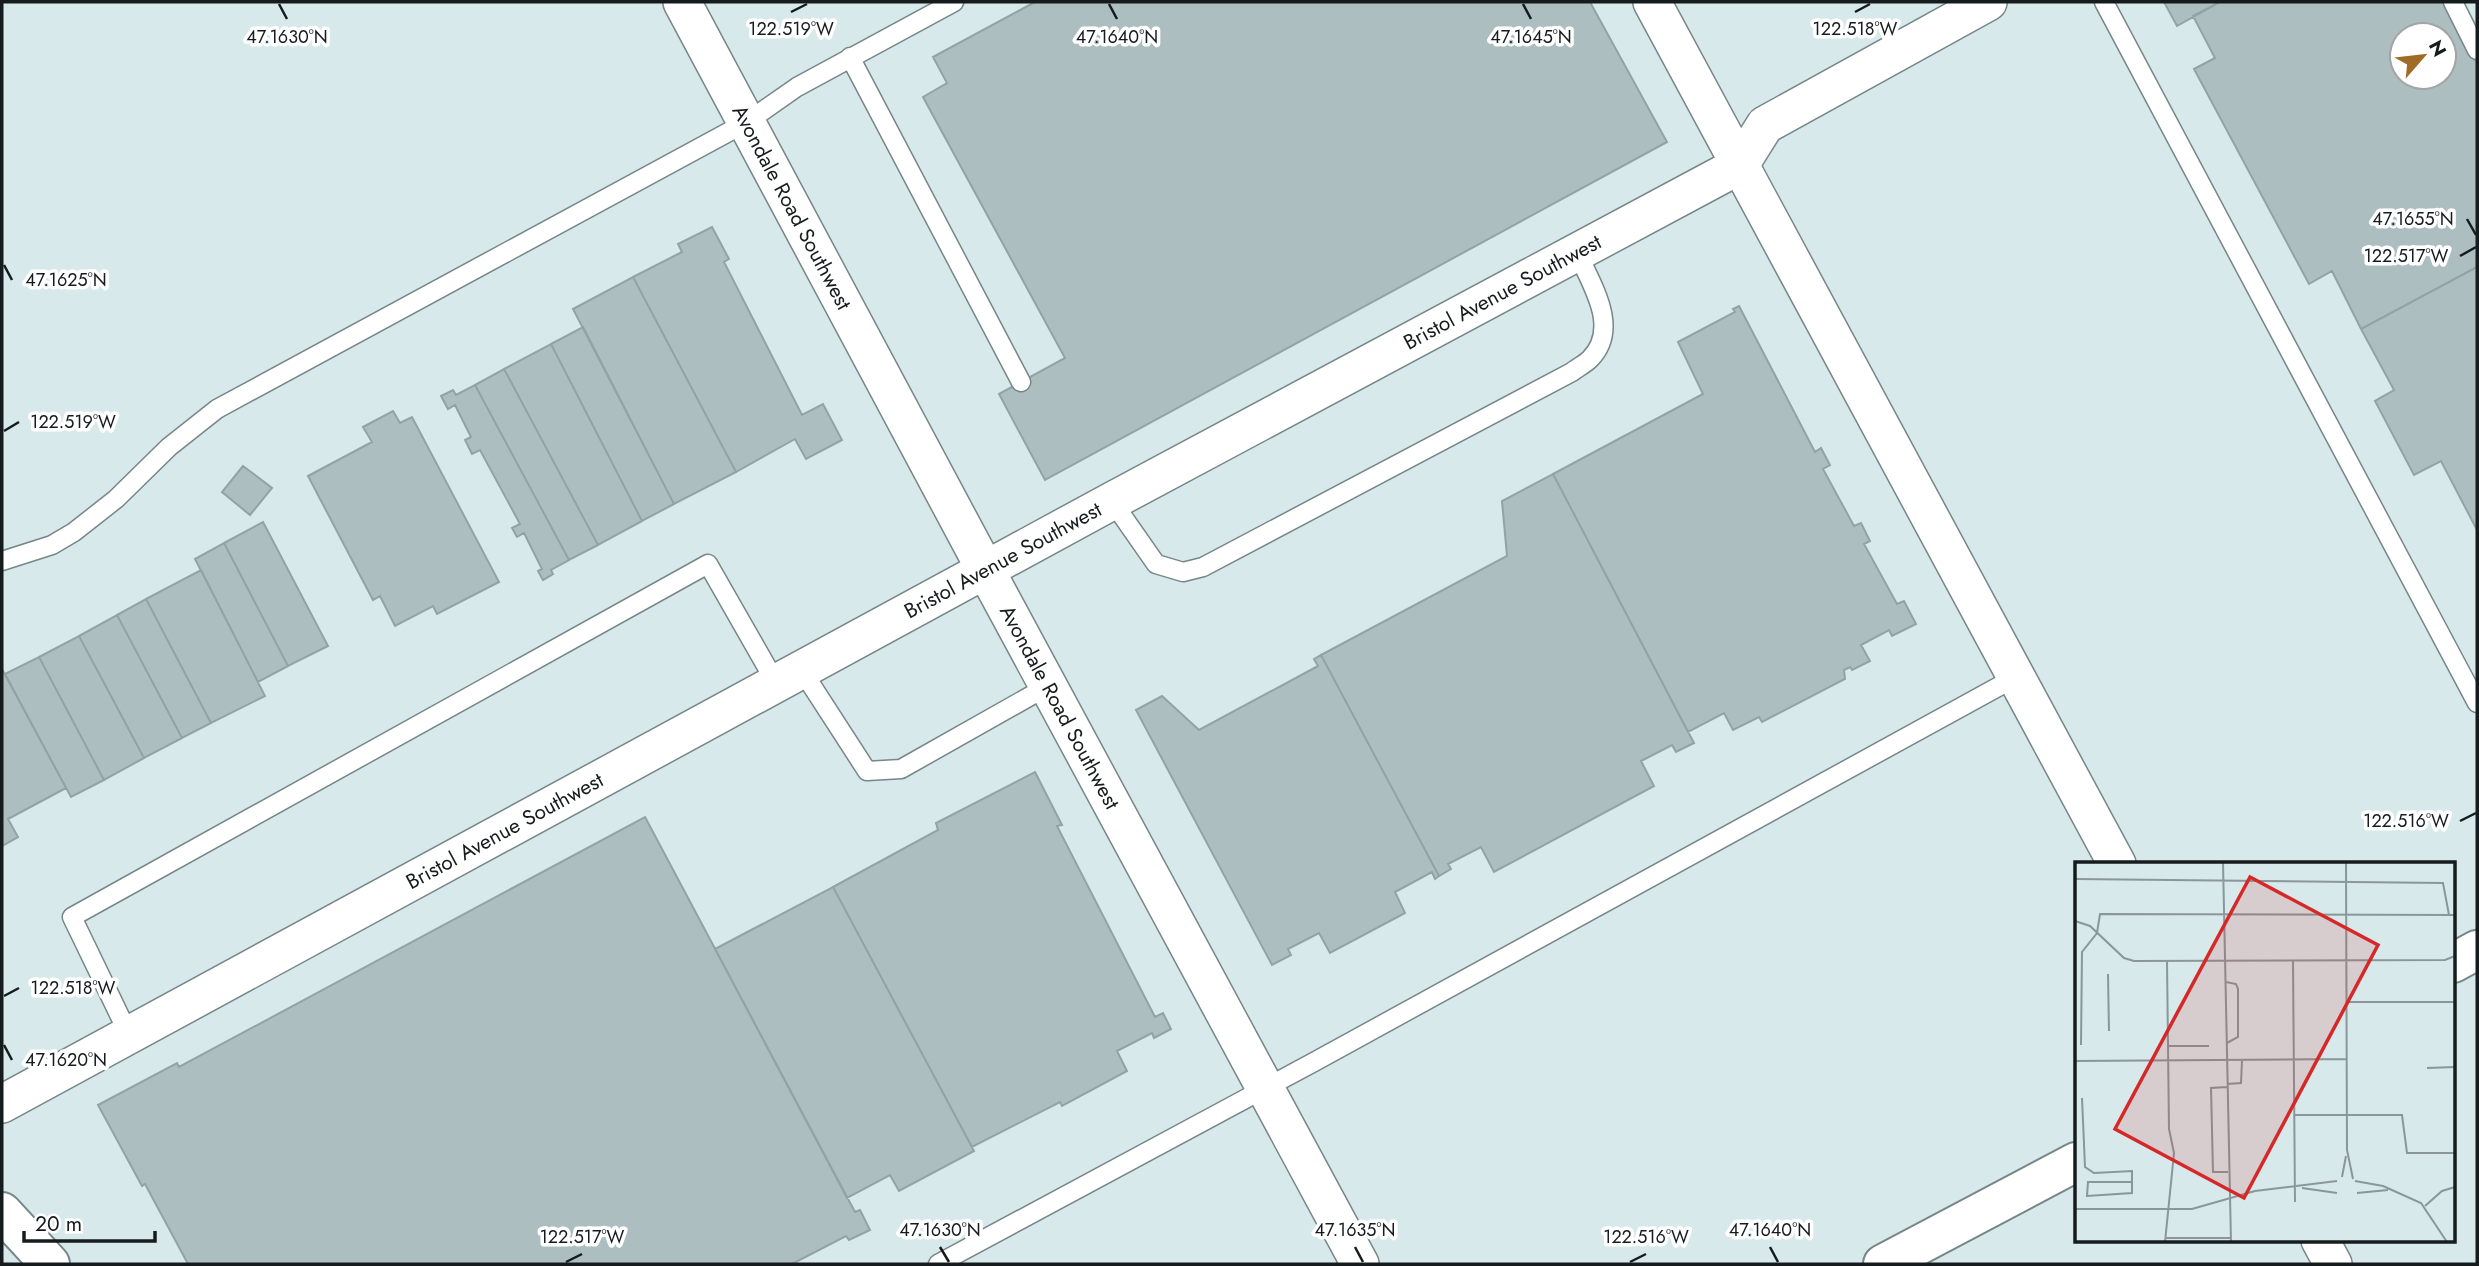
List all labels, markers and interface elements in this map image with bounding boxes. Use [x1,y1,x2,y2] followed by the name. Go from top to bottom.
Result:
[748,16,834,42] text: 122.519°W
[1813,16,1898,42] text: 122.518°W
[2388,21,2458,91] north arrow
[246,24,328,50] text: 47.1630°N
[1076,24,1158,50] text: 47.1640°N
[1490,24,1572,50] text: 47.1645°N
[2422,35,2453,61] text: N
[725,100,859,315] street label: Avondale Road Southwest
[2372,206,2454,232] text: 47.1655°N
[1398,227,1607,357] street label: Bristol Avenue Southwest
[2364,243,2448,269] text: 122.517°W
[25,267,107,293] text: 47.1625°N
[30,409,116,435] text: 122.519°W
[899,494,1107,626] street label: Bristol Avenue Southwest
[992,600,1127,815] street label: Avondale Road Southwest
[401,765,609,897] street label: Bristol Avenue Southwest
[2363,808,2449,834] text: 122.516°W
[2075,862,2454,1242] inset map
[31,975,116,1001] text: 122.518°W
[25,1047,107,1073] text: 47.1620°N
[24,1200,156,1244] scale bar
[35,1209,82,1239] text: 20 m
[899,1217,981,1243] text: 47.1630°N
[1315,1217,1395,1243] text: 47.1635°N
[1729,1217,1811,1243] text: 47.1640°N
[540,1224,624,1250] text: 122.517°W
[1603,1224,1689,1250] text: 122.516°W

